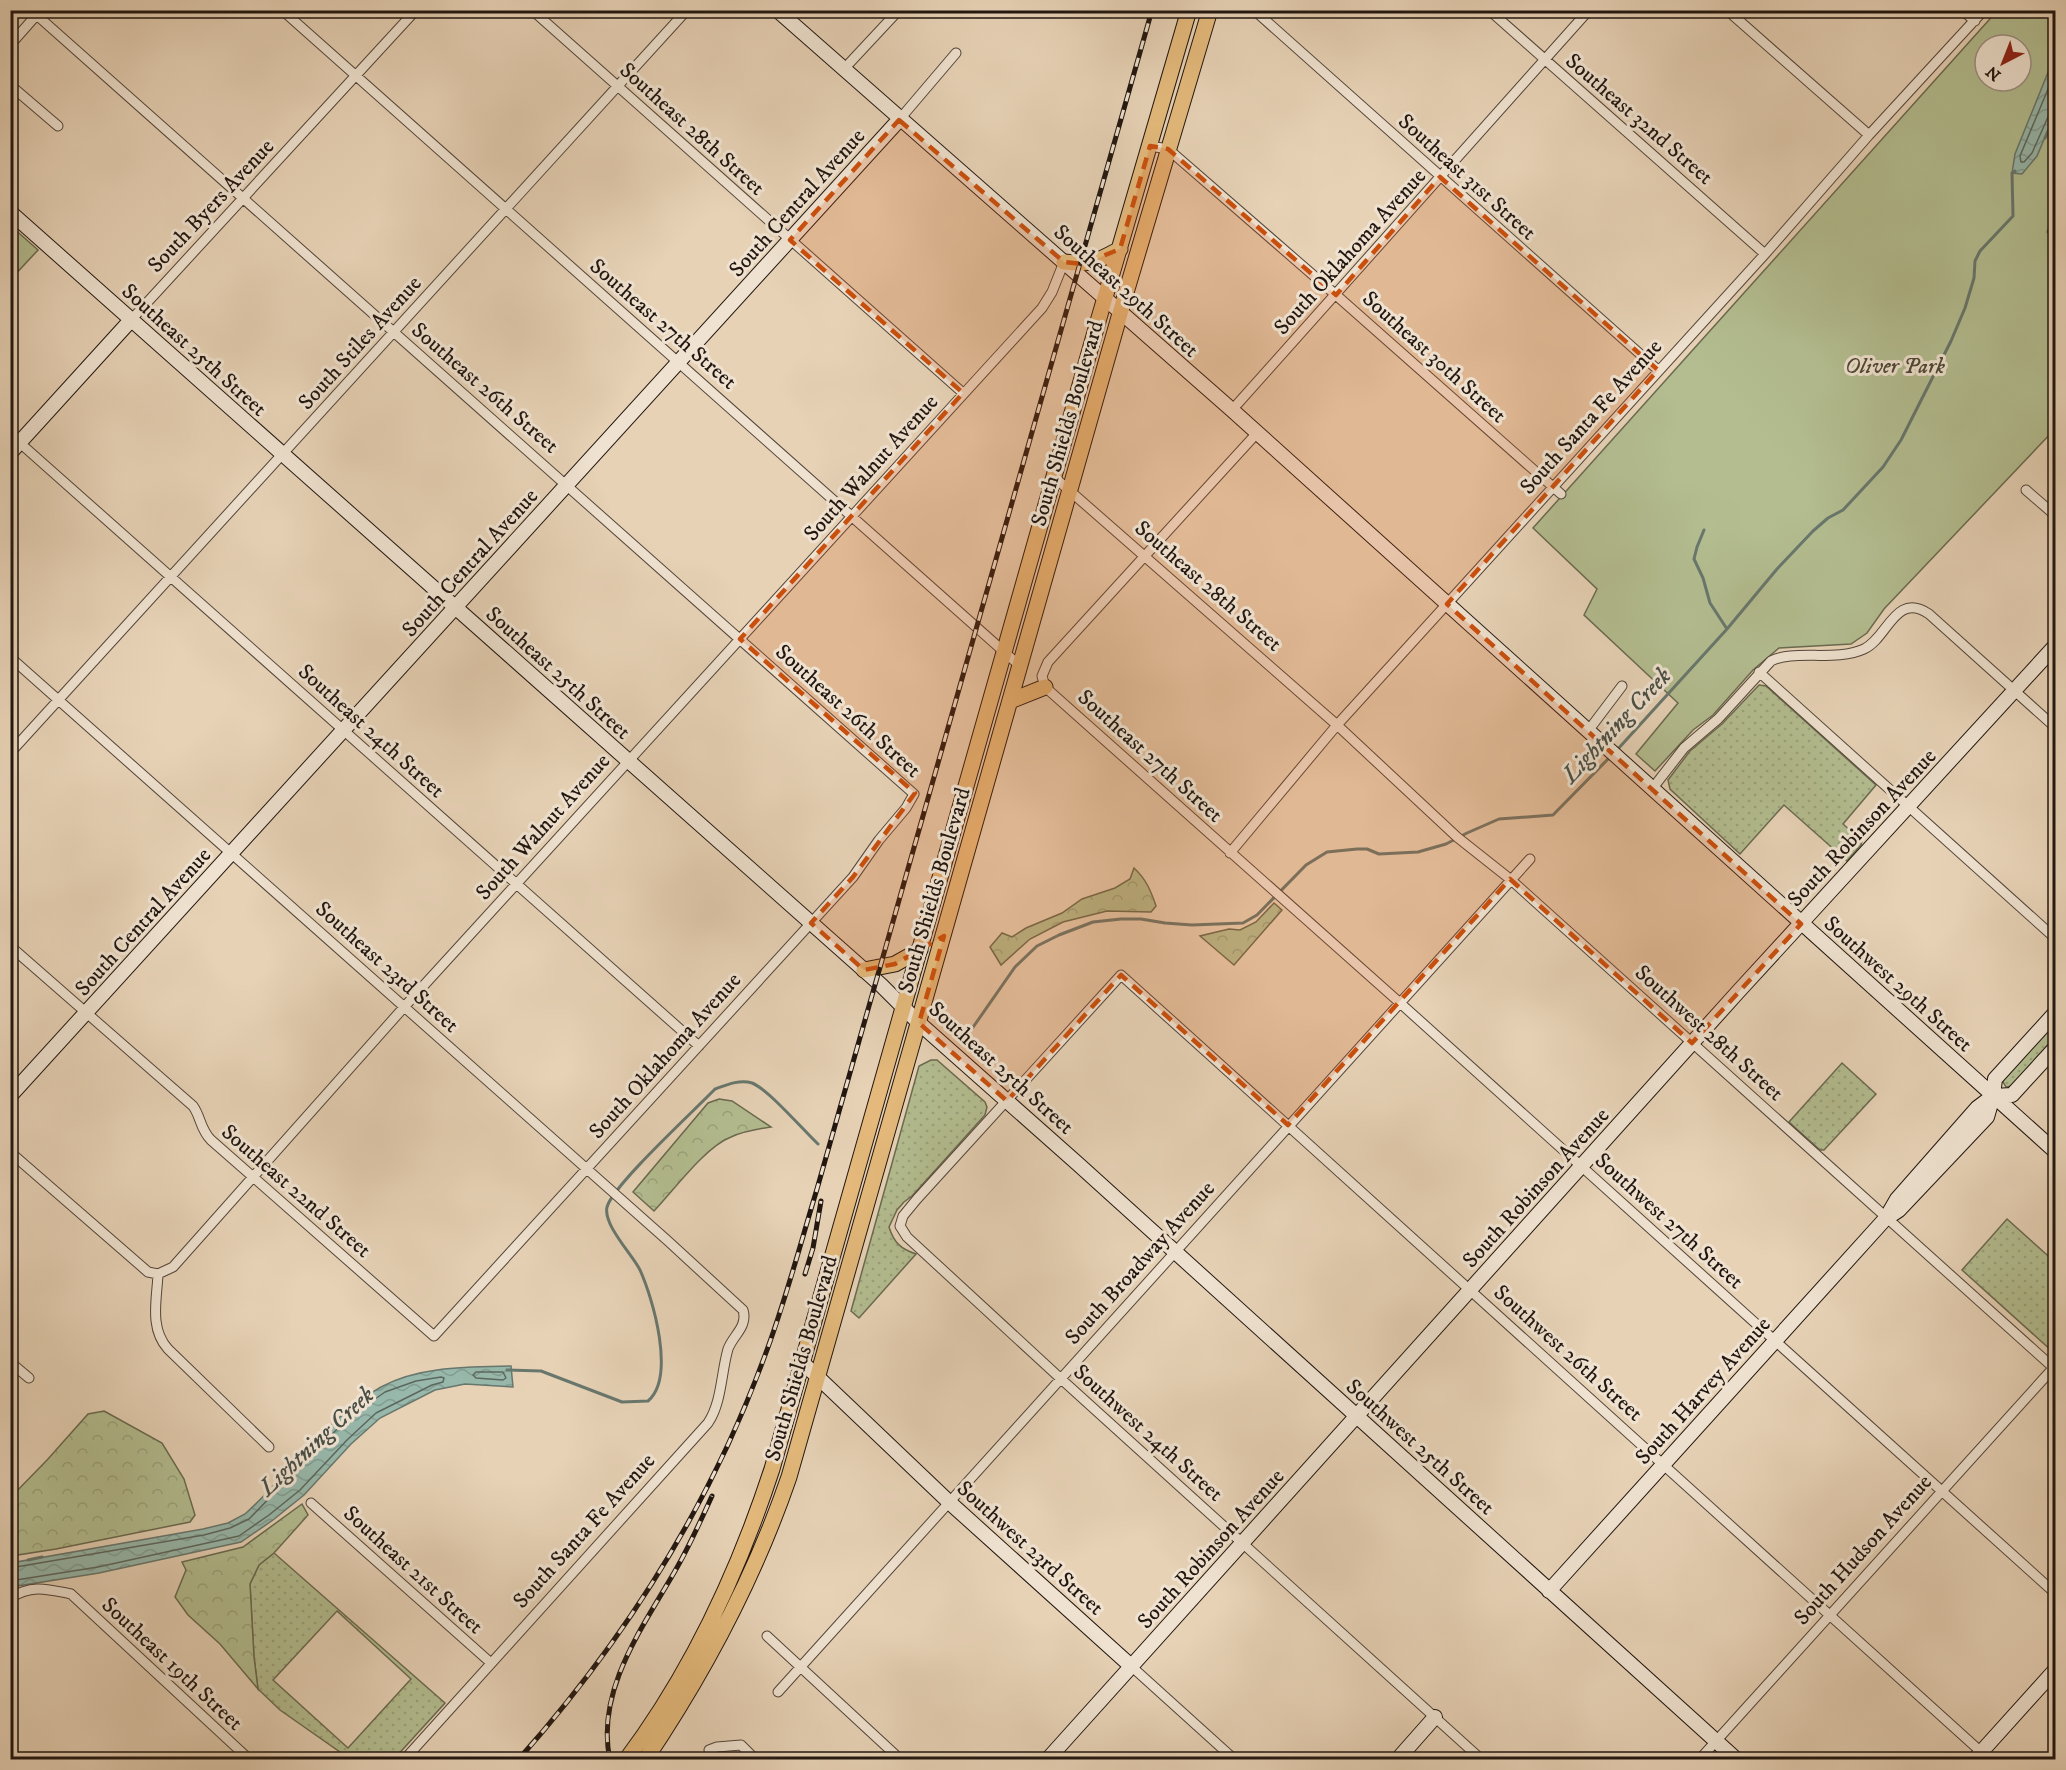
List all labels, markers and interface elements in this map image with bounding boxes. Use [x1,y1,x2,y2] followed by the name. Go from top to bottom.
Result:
[1973,33,2033,93] north arrow
[1560,48,1718,191] street label: Southeast 32nd Street
[614,57,770,201] street label: Southeast 28th Street
[1982,62,2005,85] text: N
[1392,108,1542,246] street label: Southeast 31st Street
[723,123,871,283] street label: South Central Avenue
[142,133,280,279] street label: South Byers Avenue
[1268,163,1432,341] street label: South Oklahoma Avenue
[1048,219,1204,363] street label: Southeast 29th Street
[584,253,742,395] street label: Southeast 27th Street
[293,270,428,416] street label: South Stiles Avenue
[116,278,272,422] street label: Southeast 25th Street
[1356,285,1512,429] street label: Southeast 30th Street
[406,317,564,460] street label: Southeast 26th Street
[1025,317,1110,529] street label: South Shields Boulevard
[1514,334,1668,500] street label: South Santa Fe Avenue
[1845,353,1946,380] park label: Oliver Park
[798,389,944,547] street label: South Walnut Avenue
[396,483,544,643] street label: South Central Avenue
[1129,515,1287,657] street label: Southeast 28th Street
[480,601,636,745] street label: Southeast 25th Street
[770,639,926,784] street label: Southeast 26th Street
[292,658,450,804] street label: Southeast 24th Street
[1554,662,1678,791] water label: Lightning Creek
[1072,684,1228,828] street label: Southeast 27th Street
[1782,743,1942,913] street label: South Robinson Avenue
[470,748,616,906] street label: South Walnut Avenue
[892,784,977,996] street label: South Shields Boulevard
[69,842,217,1002] street label: South Central Avenue
[310,896,464,1039] street label: Southeast 23rd Street
[1818,910,1978,1058] street label: Southwest 29th Street
[1629,959,1789,1107] street label: Southwest 28th Street
[583,967,747,1145] street label: South Oklahoma Avenue
[923,996,1079,1140] street label: Southeast 25th Street
[1457,1102,1615,1274] street label: South Robinson Avenue
[216,1119,376,1264] street label: Southeast 22nd Street
[1589,1147,1749,1295] street label: Southwest 27th Street
[1060,1176,1221,1350] street label: South Broadway Avenue
[759,1252,844,1464] street label: South Shields Boulevard
[1488,1279,1648,1427] street label: Southwest 26th Street
[1630,1311,1777,1471] street label: South Harvey Avenue
[1067,1359,1229,1508] street label: Southwest 24th Street
[1340,1373,1500,1521] street label: Southwest 25th Street
[251,1381,381,1504] water label: Lightning Creek
[507,1448,661,1614] street label: South Santa Fe Avenue
[1132,1463,1290,1635] street label: South Robinson Avenue
[1788,1469,1938,1631] street label: South Hudson Avenue
[951,1475,1109,1621] street label: Southwest 23rd Street
[337,1500,489,1640] street label: Southeast 21st Street
[96,1592,248,1736] street label: Southeast 19th Street

